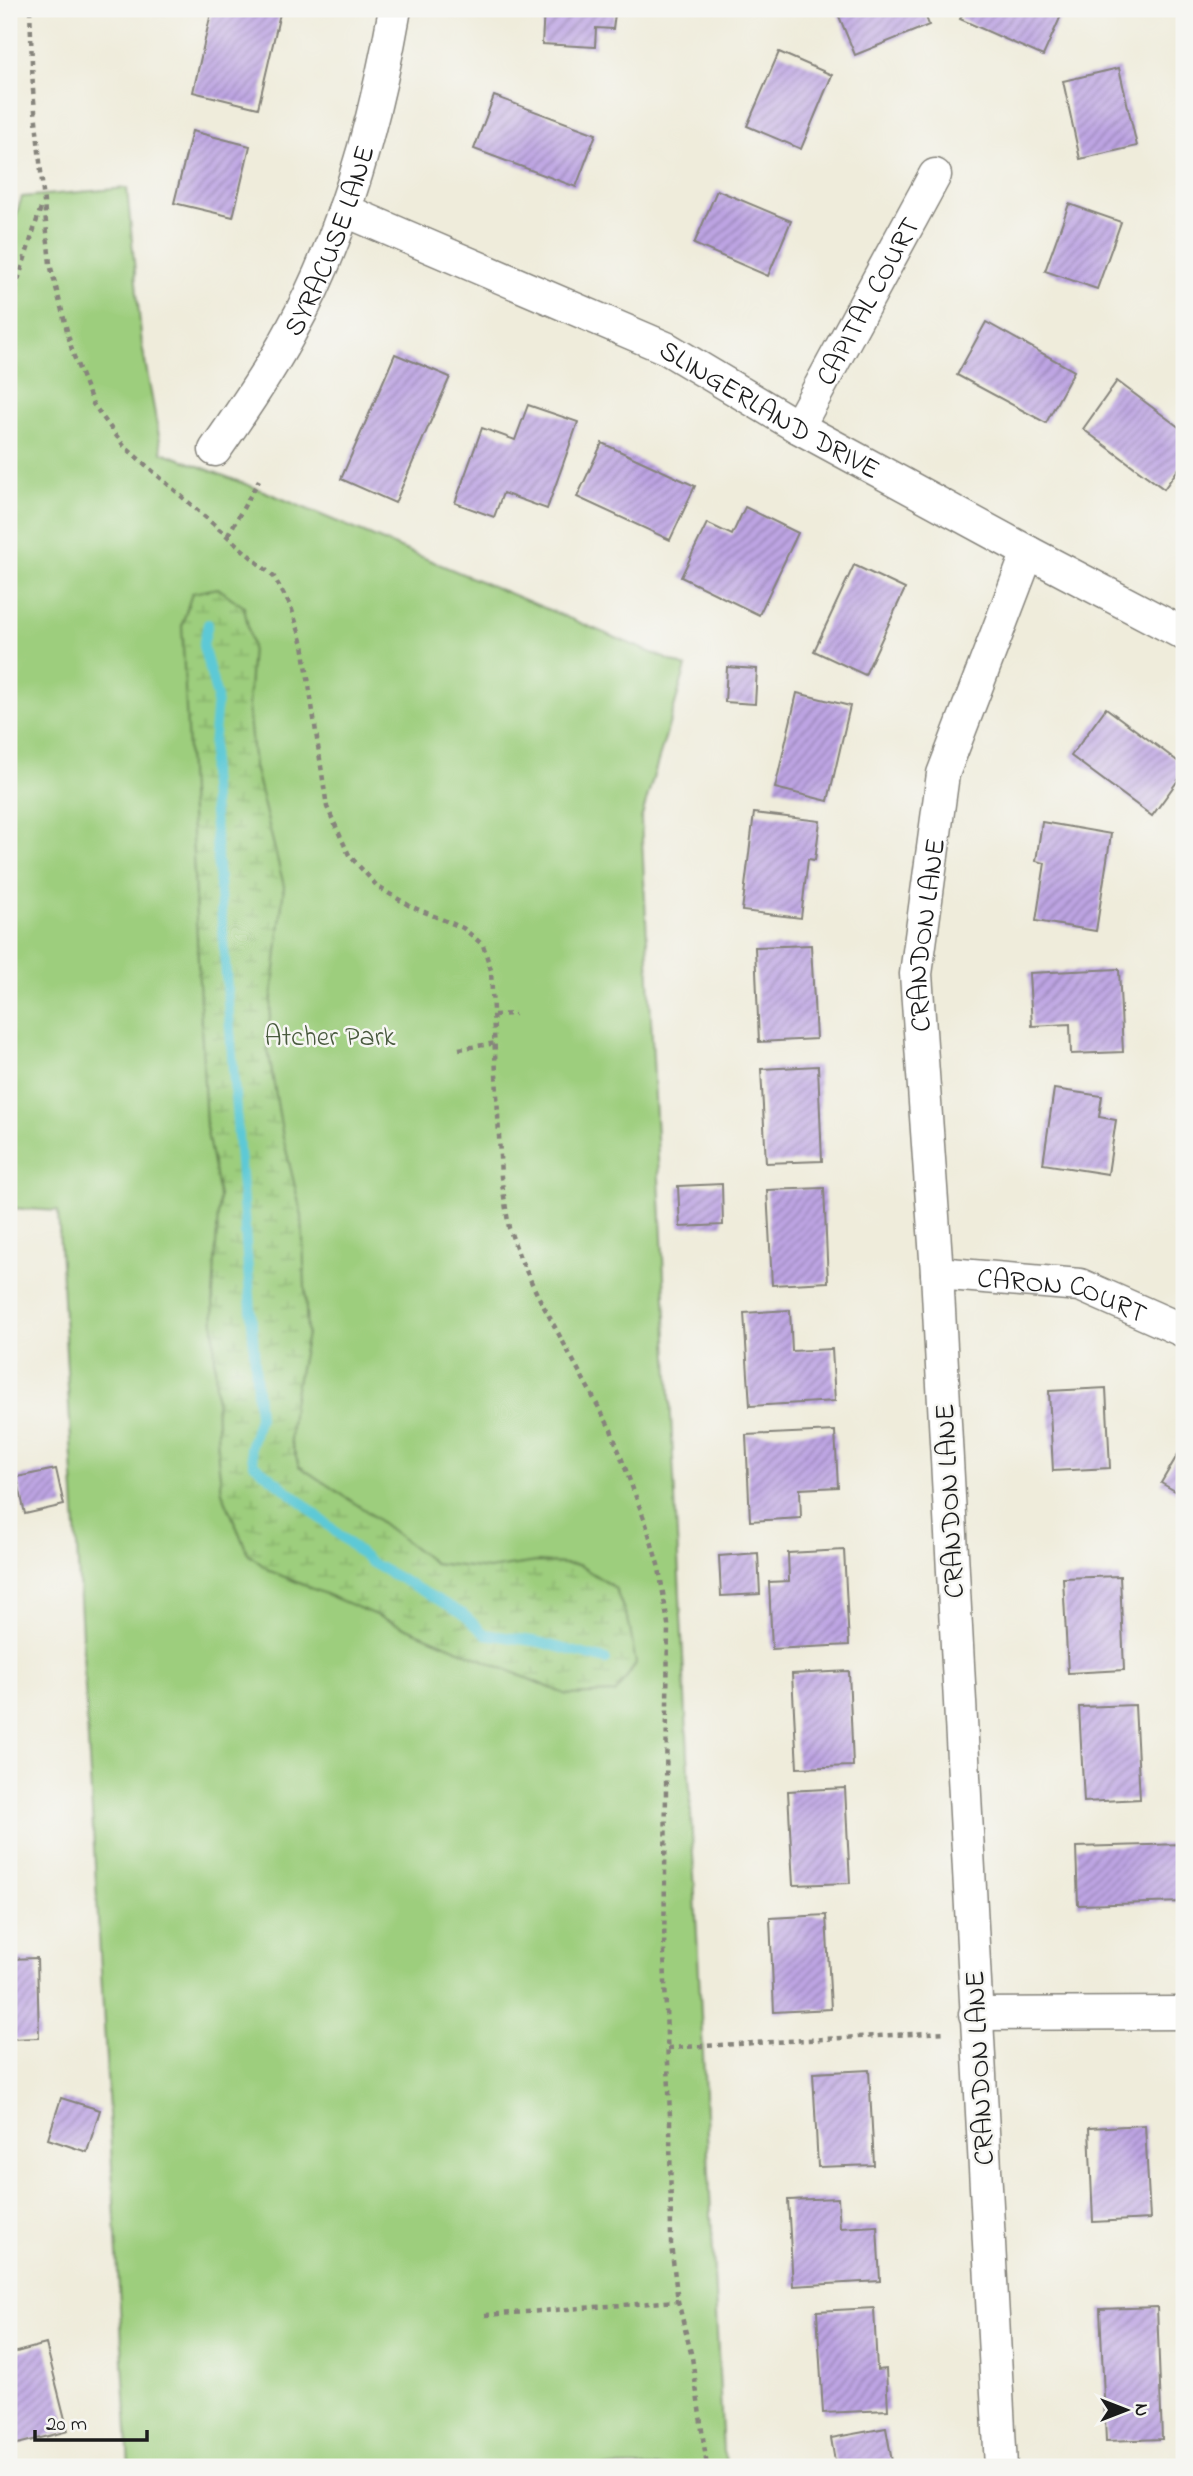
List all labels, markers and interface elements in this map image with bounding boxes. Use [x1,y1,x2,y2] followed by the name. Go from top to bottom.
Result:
[275,141,388,345] street label: SYRACUSE LANE
[807,210,932,394] street label: CAPITAL COURT
[650,331,886,492] street label: SLINGERLAND DRIVE
[898,836,958,1033] street label: CRANDON LANE
[264,1018,396,1059] park label: Atcher Park
[975,1259,1153,1336] street label: CARON COURT
[926,1402,977,1599] street label: CRANDON LANE
[956,1969,1007,2166] street label: CRANDON LANE
[1092,2374,1162,2444] north arrow
[35,2399,147,2443] scale bar
[1127,2404,1154,2417] text: N
[46,2410,87,2440] text: 20 m

